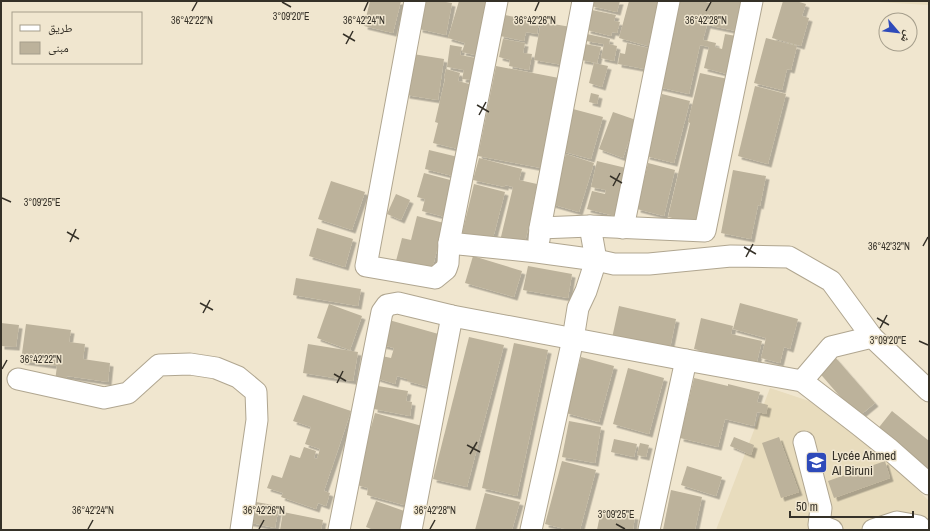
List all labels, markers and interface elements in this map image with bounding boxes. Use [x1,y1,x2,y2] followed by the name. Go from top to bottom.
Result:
[273,10,309,23] text: 3°09'20"E
[12,12,142,64] legend
[878,12,918,52] north arrow
[171,14,213,27] text: 36°42'22"N
[343,14,385,27] text: 36°42'24"N
[514,14,556,27] text: 36°42'26"N
[685,14,727,27] text: 36°42'28"N
[48,20,73,36] text: طريق
[897,28,916,45] text: ش
[48,40,69,56] text: مبنى
[24,196,60,209] text: 3°09'25"E
[868,240,910,253] text: 36°42'32"N
[870,334,906,347] text: 3°09'20"E
[20,353,62,366] text: 36°42'22"N
[831,447,896,479] place label: Lycée Ahmed Al Biruni
[803,449,829,475] school or university icon: Lycée Ahmed Al Biruni
[790,493,913,519] scale bar
[796,499,818,515] text: 50 m
[72,504,114,517] text: 36°42'24"N
[243,504,285,517] text: 36°42'26"N
[414,504,456,517] text: 36°42'28"N
[598,508,634,521] text: 3°09'25"E

